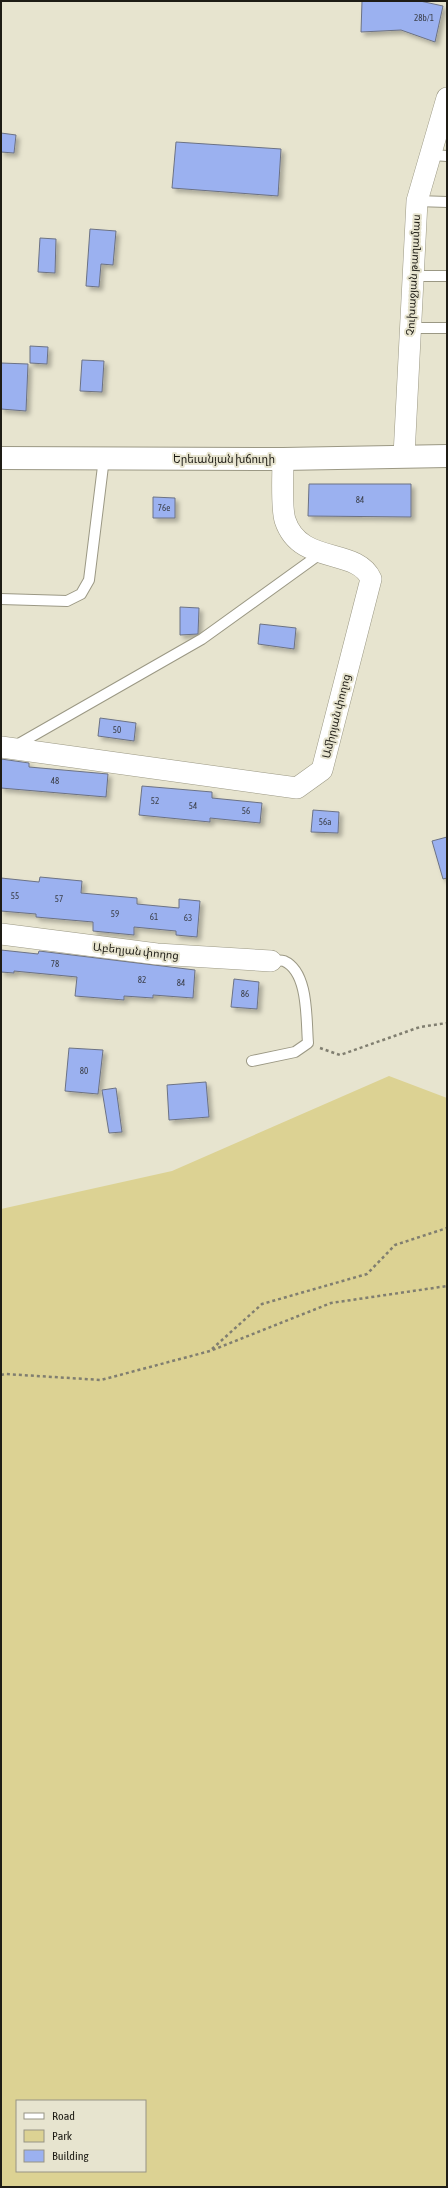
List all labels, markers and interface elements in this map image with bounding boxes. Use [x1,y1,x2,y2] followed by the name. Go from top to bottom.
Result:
[414,13,434,23] house number: 28b/1
[404,214,423,336] street label: Չուխաջյան թաղամաս
[173,453,275,466] street label: Երեւանյան խճուղի
[356,495,364,505] house number: 84
[158,503,170,513] house number: 76e
[320,673,353,760] street label: Ամիրյան փողոց
[113,725,121,735] house number: 50
[51,776,59,786] house number: 48
[151,796,159,806] house number: 52
[189,801,197,811] house number: 54
[242,806,250,816] house number: 56
[319,817,331,827] house number: 56a
[11,891,19,901] house number: 55
[55,894,63,904] house number: 57
[111,909,119,919] house number: 59
[150,912,158,922] house number: 61
[184,913,192,923] house number: 63
[92,941,180,962] street label: Աբեղյան փողոց
[51,959,59,969] house number: 78
[138,975,146,985] house number: 82
[177,978,185,988] house number: 84
[241,989,249,999] house number: 86
[80,1066,88,1076] house number: 80
[16,2100,146,2172] legend
[52,2109,75,2123] text: Road
[52,2129,73,2143] text: Park
[52,2149,90,2163] text: Building

